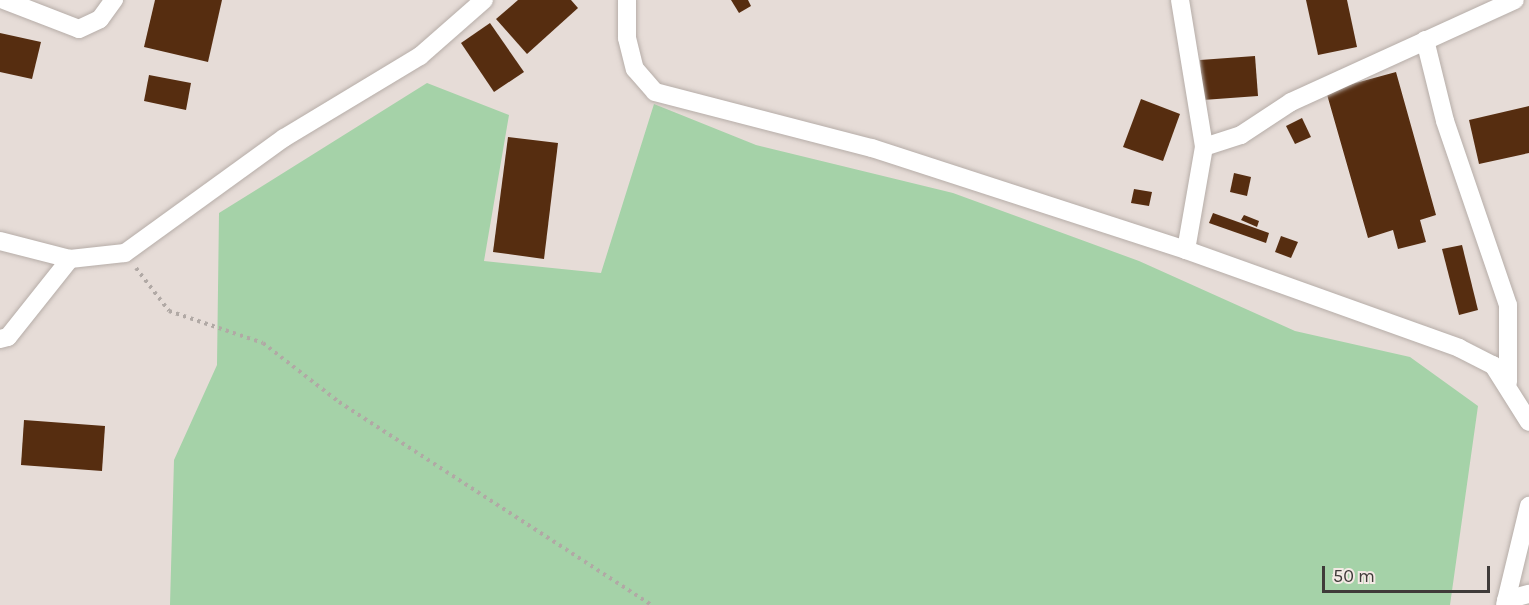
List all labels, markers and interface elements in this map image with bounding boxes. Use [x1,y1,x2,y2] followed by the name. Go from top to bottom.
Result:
[1325,554,1493,592] scale bar
[1333,565,1375,587] text: 50 m

